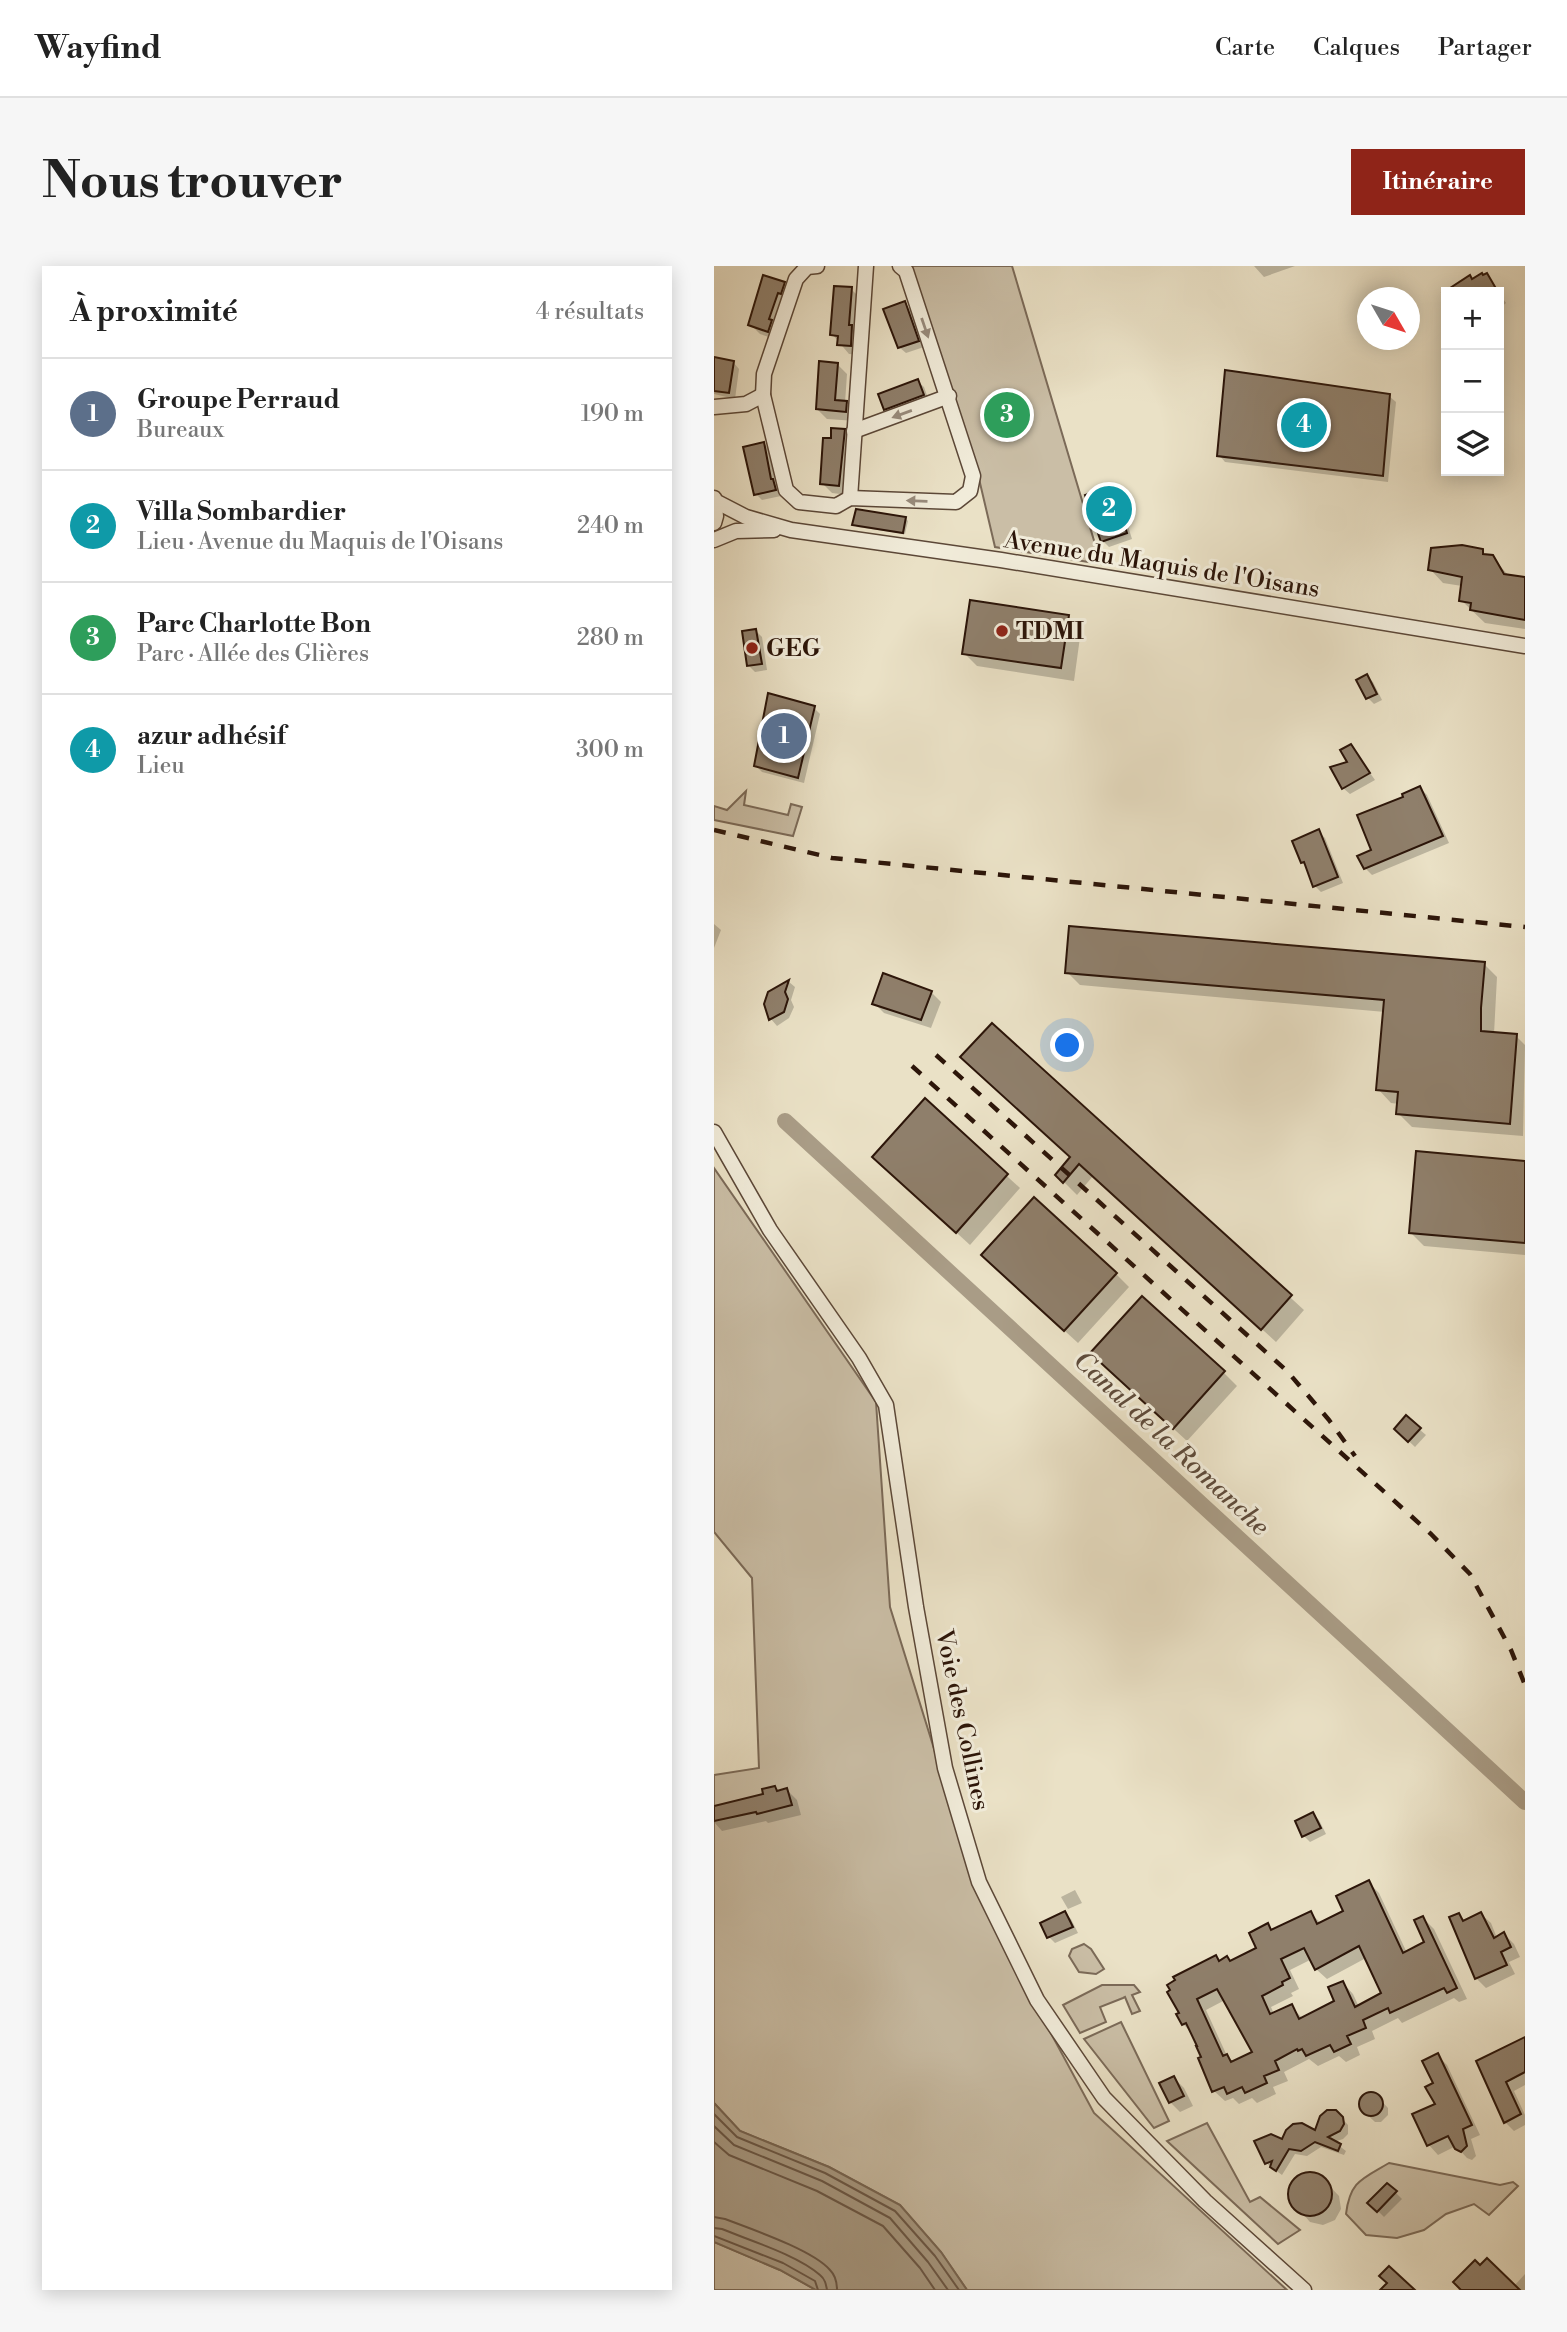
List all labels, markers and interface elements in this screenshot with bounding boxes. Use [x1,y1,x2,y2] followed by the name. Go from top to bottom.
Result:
[35,28,162,69] text: Wayfind
[1215,33,1275,63] text: Carte
[1313,33,1400,63] text: Calques
[1438,33,1532,63] text: Partager
[1351,149,1525,215] button: Itinéraire
[42,152,343,213] text: Nous trouver
[1357,287,1420,350] north arrow
[1441,287,1504,476] map controls
[1441,287,1504,350] button: +
[70,293,238,331] text: À proximité
[536,298,644,326] text: 4 résultats
[920,318,931,339] one-way arrow
[1441,350,1504,413] button: −
[137,384,340,416] text: Groupe Perraud
[984,389,1030,441] pin: 3
[1281,399,1327,451] pin: 4
[87,400,99,428] text: 1
[581,400,644,428] text: 190 m
[891,409,912,420] one-way arrow
[1441,413,1504,476] button: layers
[137,416,224,444] text: Bureaux
[1086,483,1132,535] pin: 2
[906,495,928,506] one-way arrow
[137,496,346,528] text: Villa Sombardier
[86,512,100,540] text: 2
[577,512,644,540] text: 240 m
[1001,525,1322,605] street label: Avenue du Maquis de l'Oisans
[137,528,503,556] text: Lieu · Avenue du Maquis de l'Oisans
[137,608,371,640] text: Parc Charlotte Bon
[1016,617,1084,647] place label: TDMI
[994,623,1010,639] marker: TDMI
[86,624,100,652] text: 3
[577,624,644,652] text: 280 m
[766,634,821,664] place label: GEG
[137,640,369,668] text: Parc · Allée des Glières
[744,640,760,656] marker: GEG
[761,710,807,762] pin: 1
[137,720,286,752] text: azur adhésif
[85,736,101,764] text: 4
[576,736,644,764] text: 300 m
[137,752,185,780] text: Lieu
[1050,1028,1084,1062] your location
[1067,1345,1276,1543] water label: Canal de la Romanche
[928,1626,996,1813] street label: Voie des Collines

